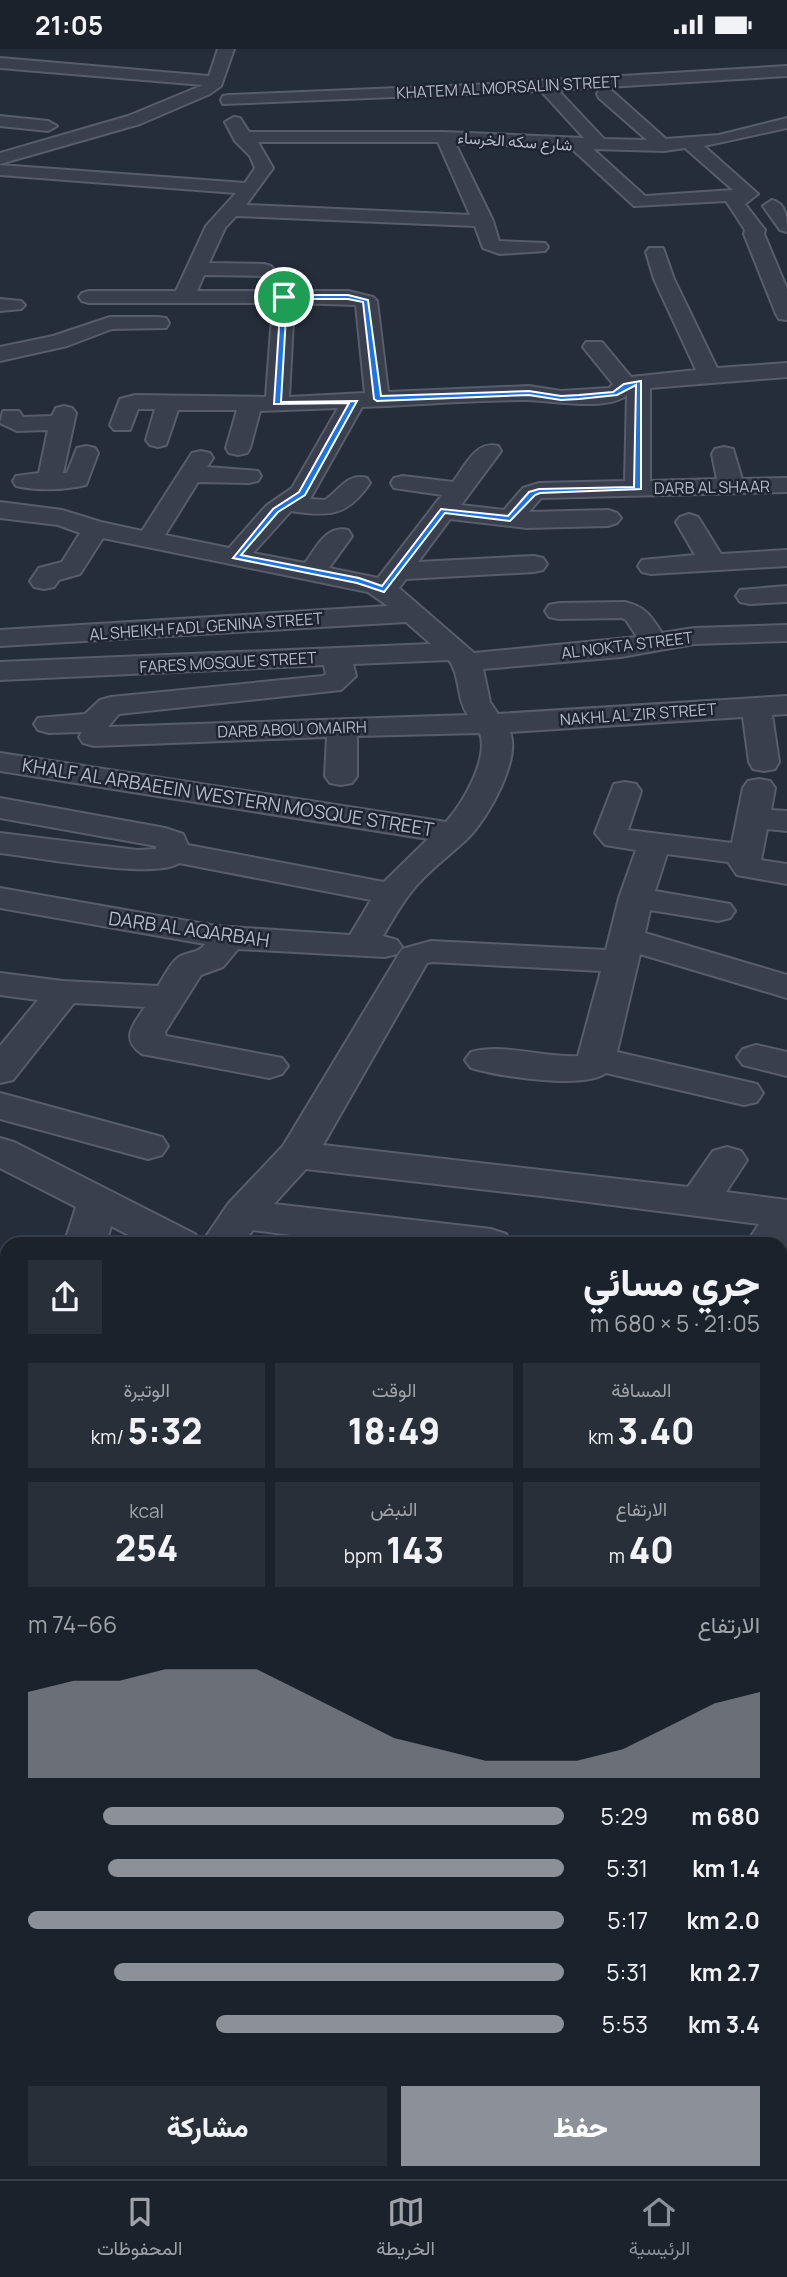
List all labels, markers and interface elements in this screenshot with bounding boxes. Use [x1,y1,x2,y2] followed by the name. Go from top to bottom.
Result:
[35,7,103,43] text: 21:05
[396,70,621,104] street label: KHATEM AL MORSALIN STREET
[457,126,573,157] street label: شارع سكه الخرساء
[254,267,314,327] pin
[265,278,303,316] icon: arrive
[654,475,770,499] street label: DARB AL SHAAR
[89,607,324,645] street label: AL SHEIKH FADL GENINA STREET
[560,626,695,664] street label: AL NOKTA STREET
[139,646,317,678] street label: FARES MOSQUE STREET
[559,698,717,730] street label: NAKHL AL ZIR STREET
[217,715,367,743] street label: DARB ABOU OMAIRH
[20,752,436,843] street label: KHALF AL ARBAEEIN WESTERN MOSQUE STREET
[107,905,271,953] street label: DARB AL AQARBAH
[583,1255,760,1307] text: جري مسائي
[28,1260,102,1334] button: share
[590,1307,760,1339] text: 21:05 · 5 × 680 m
[123,1377,170,1403] text: الوتيرة
[372,1377,416,1403] text: الوقت
[611,1377,672,1403] text: المسافة
[128,1407,203,1455] text: 5:32
[348,1407,440,1455] text: 18:49
[618,1407,695,1455] text: 3.40
[91,1424,128,1450] text: /km
[588,1424,618,1450] text: km
[371,1496,418,1522] text: النبض
[616,1496,667,1522] text: الارتفاع
[129,1498,164,1524] text: kcal
[115,1524,178,1572] text: 254
[386,1526,444,1574] text: 143
[629,1526,674,1574] text: 40
[344,1543,386,1569] text: bpm
[609,1543,629,1569] text: m
[28,1608,117,1640] text: 66–74 m
[698,1608,760,1640] text: الارتفاع
[600,1800,648,1832] text: 5:29
[691,1800,760,1832] text: 680 m
[606,1852,648,1884] text: 5:31
[692,1852,760,1884] text: 1.4 km
[607,1904,648,1936] text: 5:17
[687,1904,760,1936] text: 2.0 km
[606,1956,648,1988] text: 5:31
[689,1956,760,1988] text: 2.7 km
[602,2008,648,2040] text: 5:53
[688,2008,760,2040] text: 3.4 km
[28,2086,387,2166] button: مشاركة
[401,2086,760,2166] button: حفظ
[97,2193,182,2265] tab: المحفوظات
[376,2193,435,2265] tab: الخريطة
[629,2193,690,2265] tab: الرئيسية

